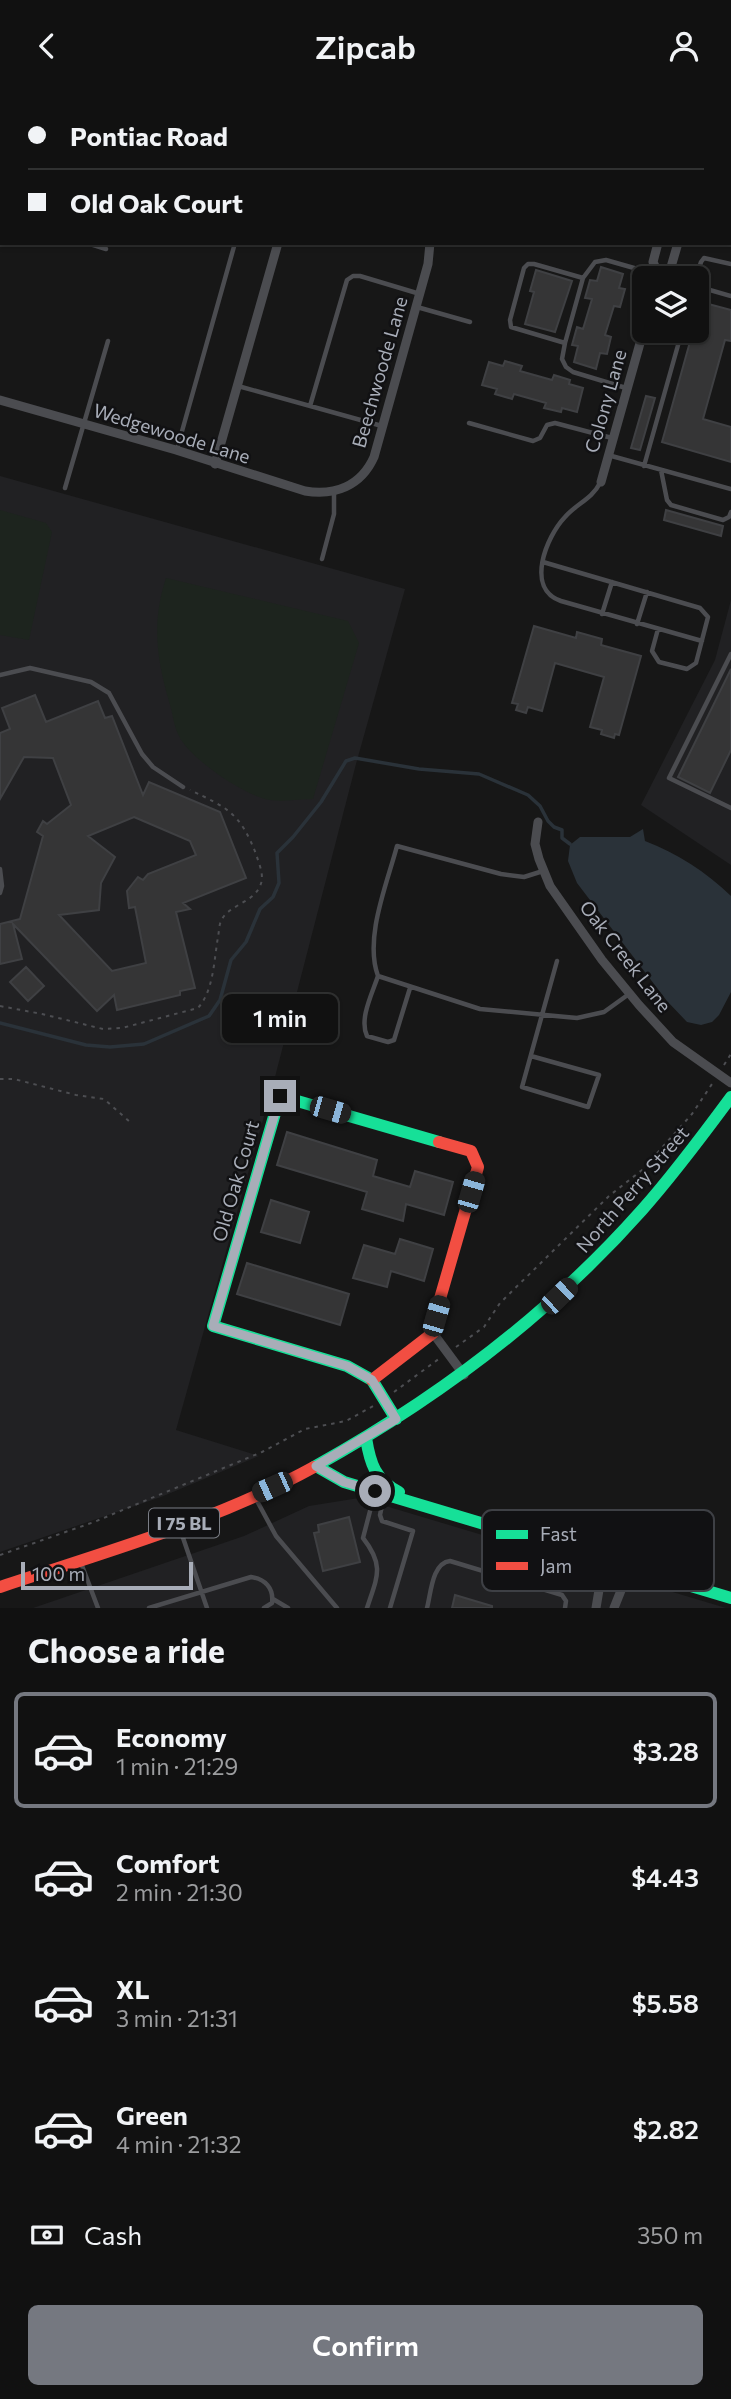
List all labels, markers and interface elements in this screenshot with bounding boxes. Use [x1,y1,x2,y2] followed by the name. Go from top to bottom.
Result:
[315,26,416,66] text: Zipcab
[28,27,66,65] icon: back
[665,27,703,65] icon: person
[70,120,228,151] text: Pontiac Road
[70,187,243,218] text: Old Oak Court
[632,266,709,343] map controls
[632,266,709,343] button: layers
[346,294,412,450] street label: Beechwoode Lane
[579,347,631,455] street label: Colony Lane
[91,398,253,468] street label: Wedgewoode Lane
[575,896,677,1016] street label: Oak Creek Lane
[222,995,338,1044] callout: 1 min
[253,1004,307,1032] text: 1 min
[264,1080,296,1112] route end
[307,1094,354,1126] car
[207,1118,263,1244] street label: Old Oak Court
[571,1121,693,1257] street label: North Perry Street
[456,1169,487,1215] car
[537,1274,582,1318] car
[421,1293,452,1339] car
[249,1469,296,1505] car
[359,1475,391,1507] route start
[149,1509,219,1538] road number: I 75 BL
[482,1510,714,1591] legend
[540,1522,577,1545] text: Fast
[540,1554,572,1577] text: Jam
[21,1559,192,1591] scale bar
[32,1562,85,1585] text: 100 m
[28,1630,225,1670] text: Choose a ride
[32,1719,95,1782] icon: car
[116,1721,227,1752] text: Economy
[632,1735,699,1766] text: $3.28
[116,1752,238,1780] text: 1 min · 21:29
[32,1845,95,1908] icon: car
[116,1847,219,1878] text: Comfort
[631,1861,699,1892] text: $4.43
[116,1878,243,1906] text: 2 min · 21:30
[32,1971,95,2034] icon: car
[116,1973,150,2004] text: XL
[632,1987,699,2018] text: $5.58
[116,2004,238,2032] text: 3 min · 21:31
[32,2097,95,2160] icon: car
[116,2099,188,2130] text: Green
[633,2113,699,2144] text: $2.82
[116,2130,241,2158] text: 4 min · 21:32
[28,2216,66,2254] icon: cash
[84,2219,142,2250] text: Cash
[637,2221,703,2249] text: 350 m
[28,2305,703,2385] button: Confirm

